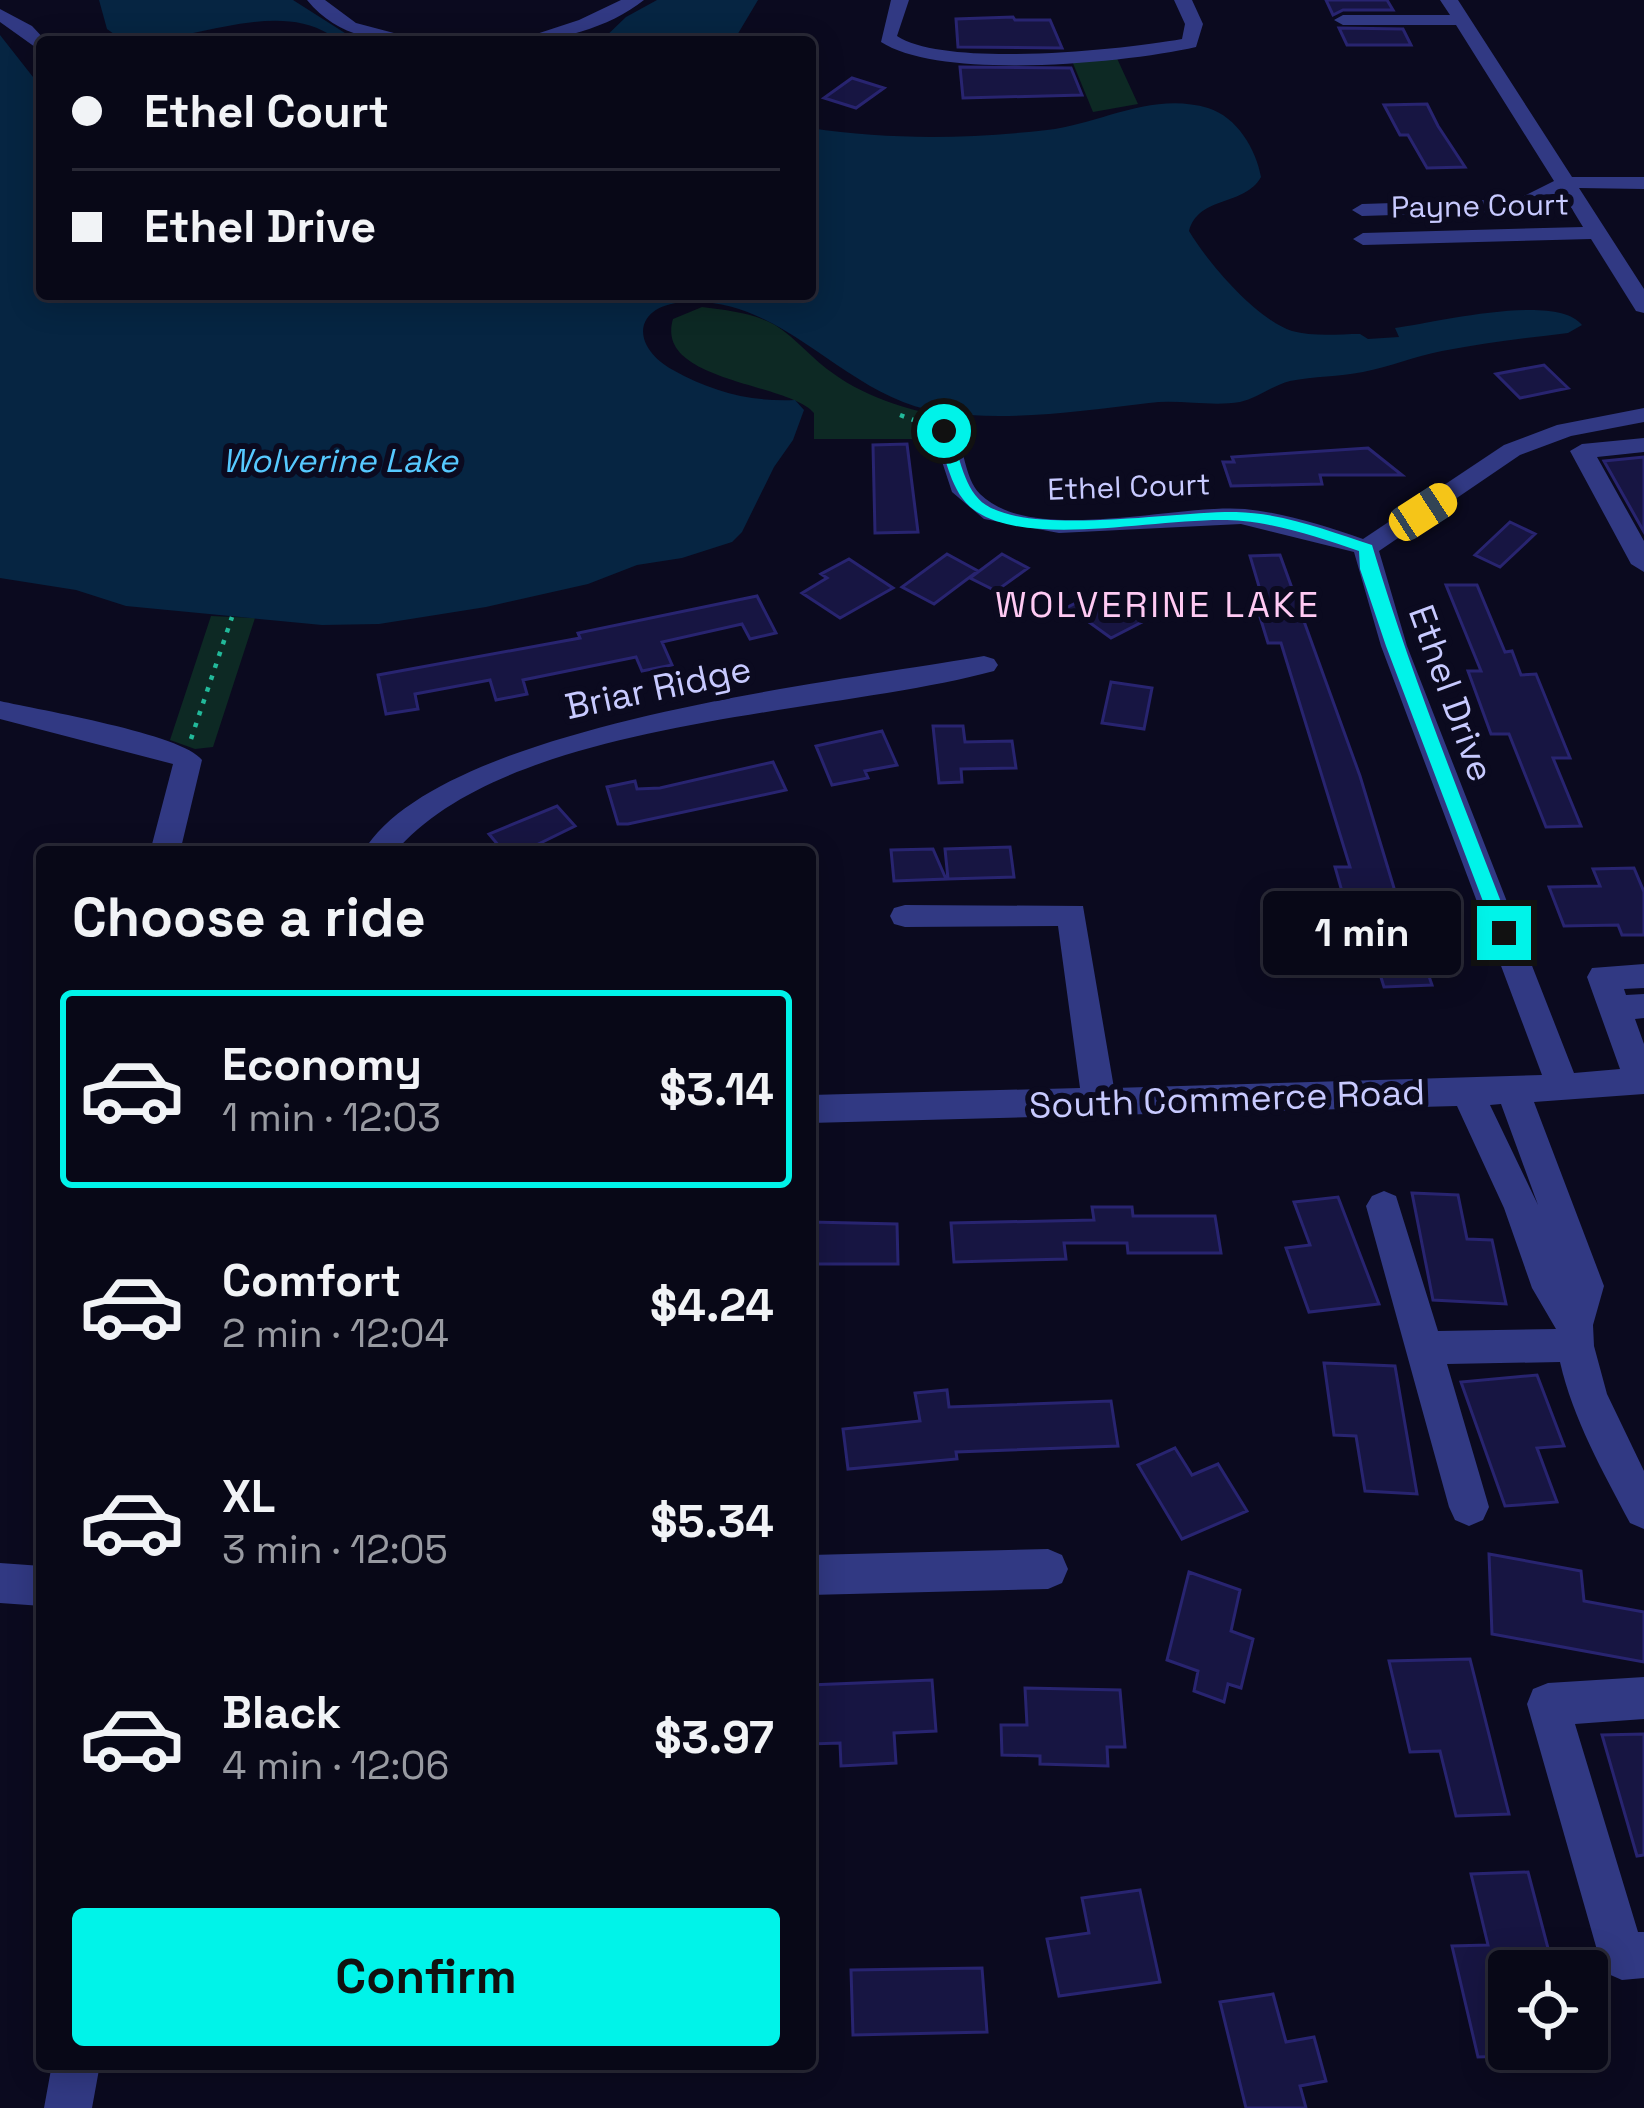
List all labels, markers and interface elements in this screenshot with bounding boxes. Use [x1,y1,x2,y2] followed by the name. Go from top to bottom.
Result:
[144,83,389,140] text: Ethel Court
[1391,184,1569,227] street label: Payne Court
[144,198,376,255] text: Ethel Drive
[917,404,971,458] route start
[222,440,459,482] water label: Wolverine Lake
[1047,464,1211,509] street label: Ethel Court
[1383,477,1463,547] car
[995,582,1321,628] district label: WOLVERINE LAKE
[1398,599,1504,788] street label: Ethel Drive
[561,646,755,730] street label: Briar Ridge
[72,883,426,952] text: Choose a ride
[1264,891,1462,975] callout: 1 min
[1477,906,1531,960] route end
[1314,908,1410,957] text: 1 min
[78,1035,186,1143] icon: car
[222,1036,422,1093] text: Economy
[659,1061,774,1118] text: $3.14
[1028,1069,1426,1129] street label: South Commerce Road
[222,1093,441,1142] text: 1 min · 12:03
[78,1251,186,1359] icon: car
[222,1252,401,1309] text: Comfort
[650,1277,774,1334] text: $4.24
[222,1309,449,1358] text: 2 min · 12:04
[78,1467,186,1575] icon: car
[222,1468,275,1525] text: XL
[650,1493,774,1550] text: $5.34
[222,1525,448,1574] text: 3 min · 12:05
[78,1683,186,1791] icon: car
[222,1684,341,1741] text: Black
[654,1709,774,1766] text: $3.97
[222,1741,449,1790] text: 4 min · 12:06
[72,1908,780,2046] button: Confirm
[1488,1950,1608,2070] map controls
[1488,1950,1608,2070] button: locate

